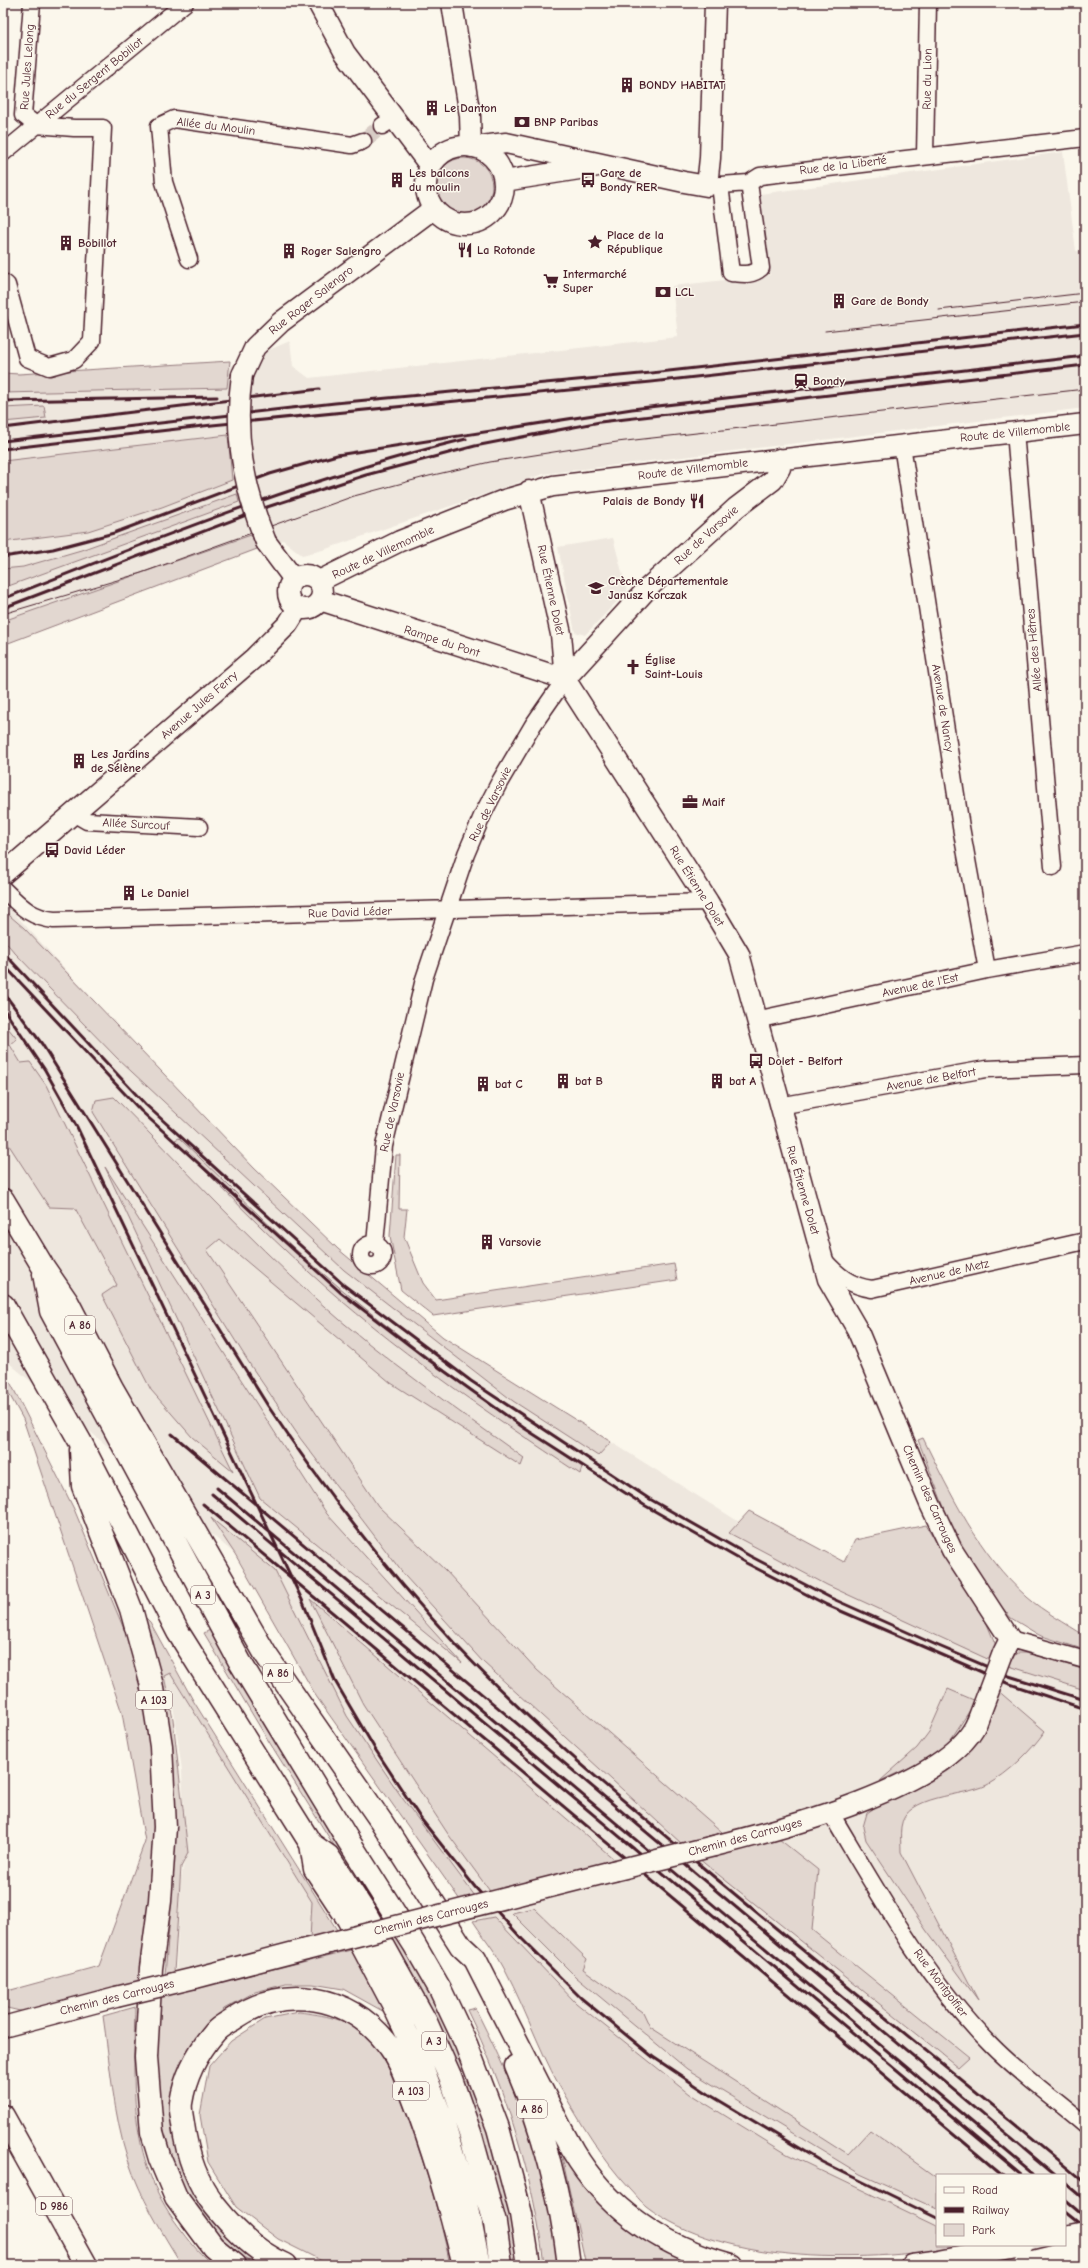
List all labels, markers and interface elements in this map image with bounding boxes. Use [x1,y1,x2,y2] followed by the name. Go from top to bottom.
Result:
[17,23,37,111] street label: Rue Jules Lelong
[43,34,146,122] street label: Rue du Sergent Bobillot
[919,48,935,110] street label: Rue du Lion
[618,76,636,94] building icon: BONDY HABITAT
[639,78,726,92] place label: BONDY HABITAT
[423,99,441,117] building icon: Le Danton
[444,101,497,115] place label: Le Danton
[513,113,531,131] bank icon: BNP Paribas
[176,114,256,138] street label: Allée du Moulin
[534,115,598,129] place label: BNP Paribas
[799,153,887,177] street label: Rue de la Liberté
[409,166,469,194] place label: Les balcons du moulin
[600,166,657,194] place label: Gare de Bondy RER
[388,171,406,189] building icon: Les balcons du moulin
[579,171,597,189] bus stop icon: Gare de Bondy RER
[607,228,664,256] place label: Place de la République
[586,233,604,251] place icon: Place de la République
[57,234,75,252] building icon: Bobillot
[78,236,118,250] place label: Bobillot
[456,241,474,259] restaurant icon: La Rotonde
[280,242,298,260] building icon: Roger Salengro
[477,243,535,257] place label: La Rotonde
[301,244,381,258] place label: Roger Salengro
[266,263,356,337] street label: Rue Roger Salengro
[563,267,627,295] place label: Intermarché Super
[542,272,560,290] supermarket icon: Intermarché Super
[654,283,672,301] bank icon: LCL
[675,285,694,299] place label: LCL
[830,292,848,310] building icon: Gare de Bondy
[851,294,929,308] place label: Gare de Bondy
[792,372,810,390] station icon: Bondy
[813,374,845,388] place label: Bondy
[959,419,1071,445] street label: Route de Villemomble
[637,455,749,483] street label: Route de Villemomble
[688,492,706,510] restaurant icon: Palais de Bondy
[603,494,685,508] place label: Palais de Bondy
[671,503,741,567] street label: Rue de Varsovie
[330,522,436,582] street label: Route de Villemomble
[535,544,568,637] street label: Rue Étienne Dolet
[608,574,728,602] place label: Crèche Départementale Janusz Korczak
[587,579,605,597] school or university icon: Crèche Départementale Janusz Korczak
[1023,608,1045,692] street label: Allée des Hêtres
[402,622,482,660] street label: Rampe du Pont
[645,653,703,681] place label: Église Saint-Louis
[624,658,642,676] church icon: Église Saint-Louis
[929,663,957,754] street label: Avenue de Nancy
[158,667,241,742] street label: Avenue Jules Ferry
[91,747,149,775] place label: Les Jardins de Sélène
[70,752,88,770] building icon: Les Jardins de Sélène
[466,764,514,844] street label: Rue de Varsovie
[681,793,699,811] office icon: Maif
[702,795,726,809] place label: Maif
[102,815,170,833] street label: Allée Surcouf
[43,841,61,859] bus stop icon: David Léder
[64,843,125,857] place label: David Léder
[667,843,728,929] street label: Rue Étienne Dolet
[120,884,138,902] building icon: Le Daniel
[141,886,189,900] place label: Le Daniel
[308,904,392,920] street label: Rue David Léder
[881,970,960,1000] street label: Avenue de l'Est
[747,1052,765,1070] bus stop icon: Dolet - Belfort
[768,1054,844,1068] place label: Dolet - Belfort
[885,1064,977,1094] street label: Avenue de Belfort
[377,1071,407,1153] street label: Rue de Varsovie
[554,1072,572,1090] building icon: bat B
[708,1072,726,1090] building icon: bat A
[575,1074,603,1088] place label: bat B
[729,1074,757,1088] place label: bat A
[474,1075,492,1093] building icon: bat C
[495,1077,523,1091] place label: bat C
[784,1144,823,1237] street label: Rue Étienne Dolet
[478,1233,496,1251] building icon: Varsovie
[499,1235,541,1249] place label: Varsovie
[908,1256,991,1288] street label: Avenue de Metz
[65,1316,95,1334] road number: A 86
[900,1443,960,1555] street label: Chemin des Carrouges
[191,1586,215,1604] road number: A 3
[263,1664,293,1682] road number: A 86
[136,1691,172,1709] road number: A 103
[687,1815,803,1859] street label: Chemin des Carrouges
[372,1896,490,1938] street label: Chemin des Carrouges
[911,1946,971,2020] street label: Rue Montgolfier
[58,1976,176,2018] street label: Chemin des Carrouges
[422,2032,446,2050] road number: A 3
[393,2082,429,2100] road number: A 103
[517,2100,547,2118] road number: A 86
[936,2174,1066,2246] legend
[972,2183,998,2197] text: Road
[36,2197,72,2215] road number: D 986
[972,2203,1010,2217] text: Railway
[972,2223,995,2237] text: Park

